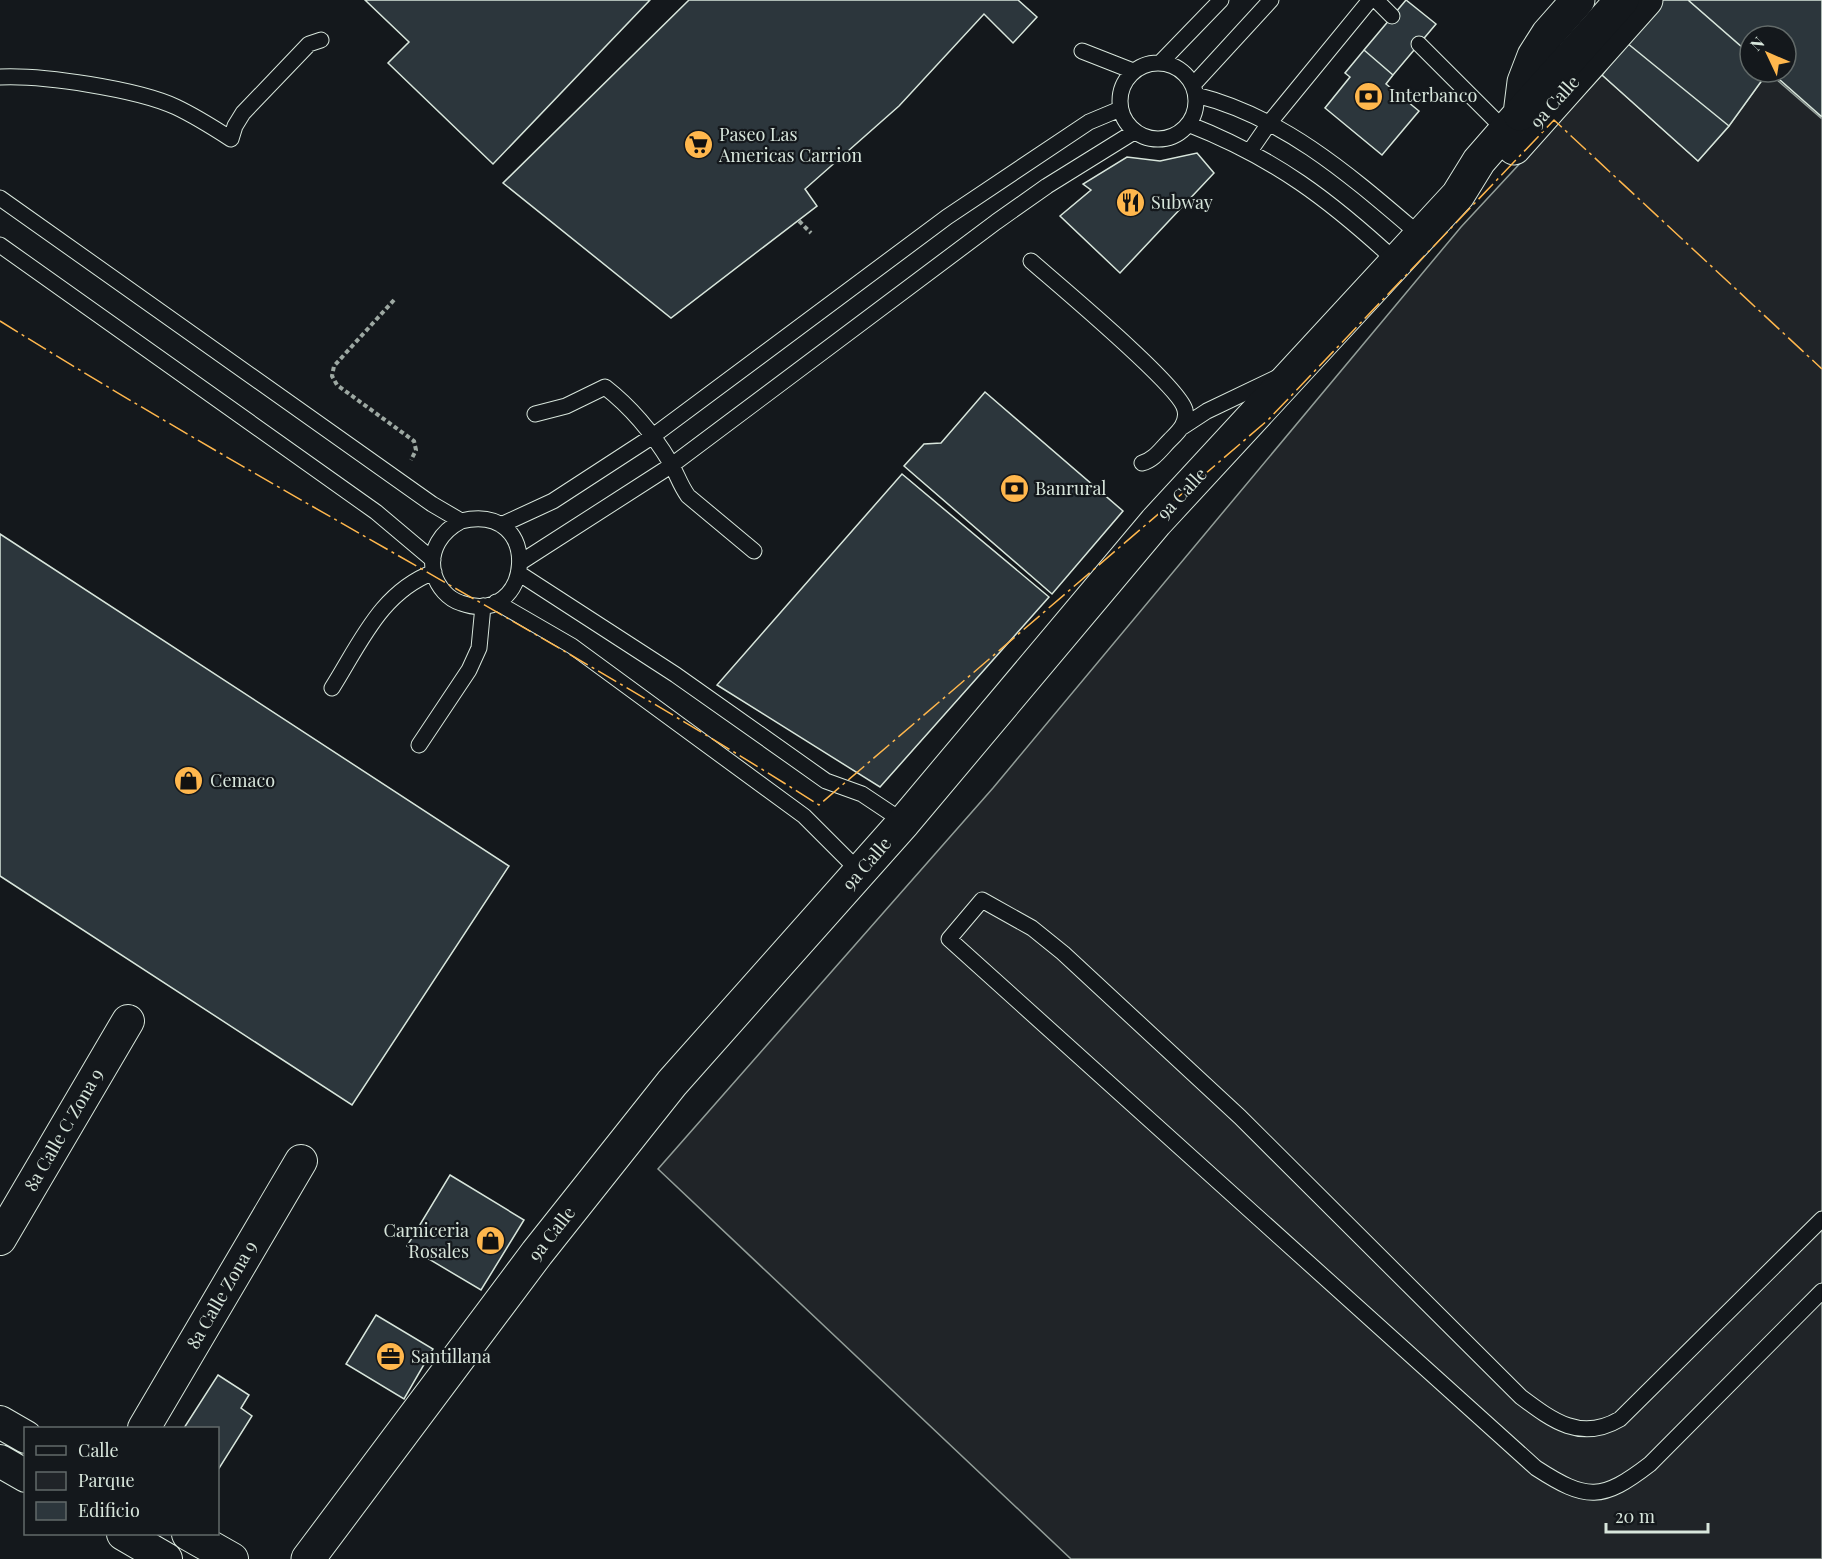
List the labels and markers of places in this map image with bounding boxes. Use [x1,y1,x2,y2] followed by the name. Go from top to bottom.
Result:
[1352,80,1384,112] bank icon: Interbanco
[1389,83,1478,107] place label: Interbanco
[718,122,862,167] place label: Paseo Las Americas Carrion
[682,129,714,161] supermarket icon: Paseo Las Americas Carrion
[1114,187,1146,219] restaurant icon: Subway
[1151,190,1213,214] place label: Subway
[998,473,1030,505] bank icon: Banrural
[1035,476,1107,500] place label: Banrural
[173,765,205,797] shop icon: Cemaco
[210,768,275,792] place label: Cemaco
[384,1218,469,1263] place label: Carniceria Rosales
[474,1225,506,1257] shop icon: Carniceria Rosales
[374,1341,406,1373] office icon: Santillana
[411,1344,491,1368] place label: Santillana

